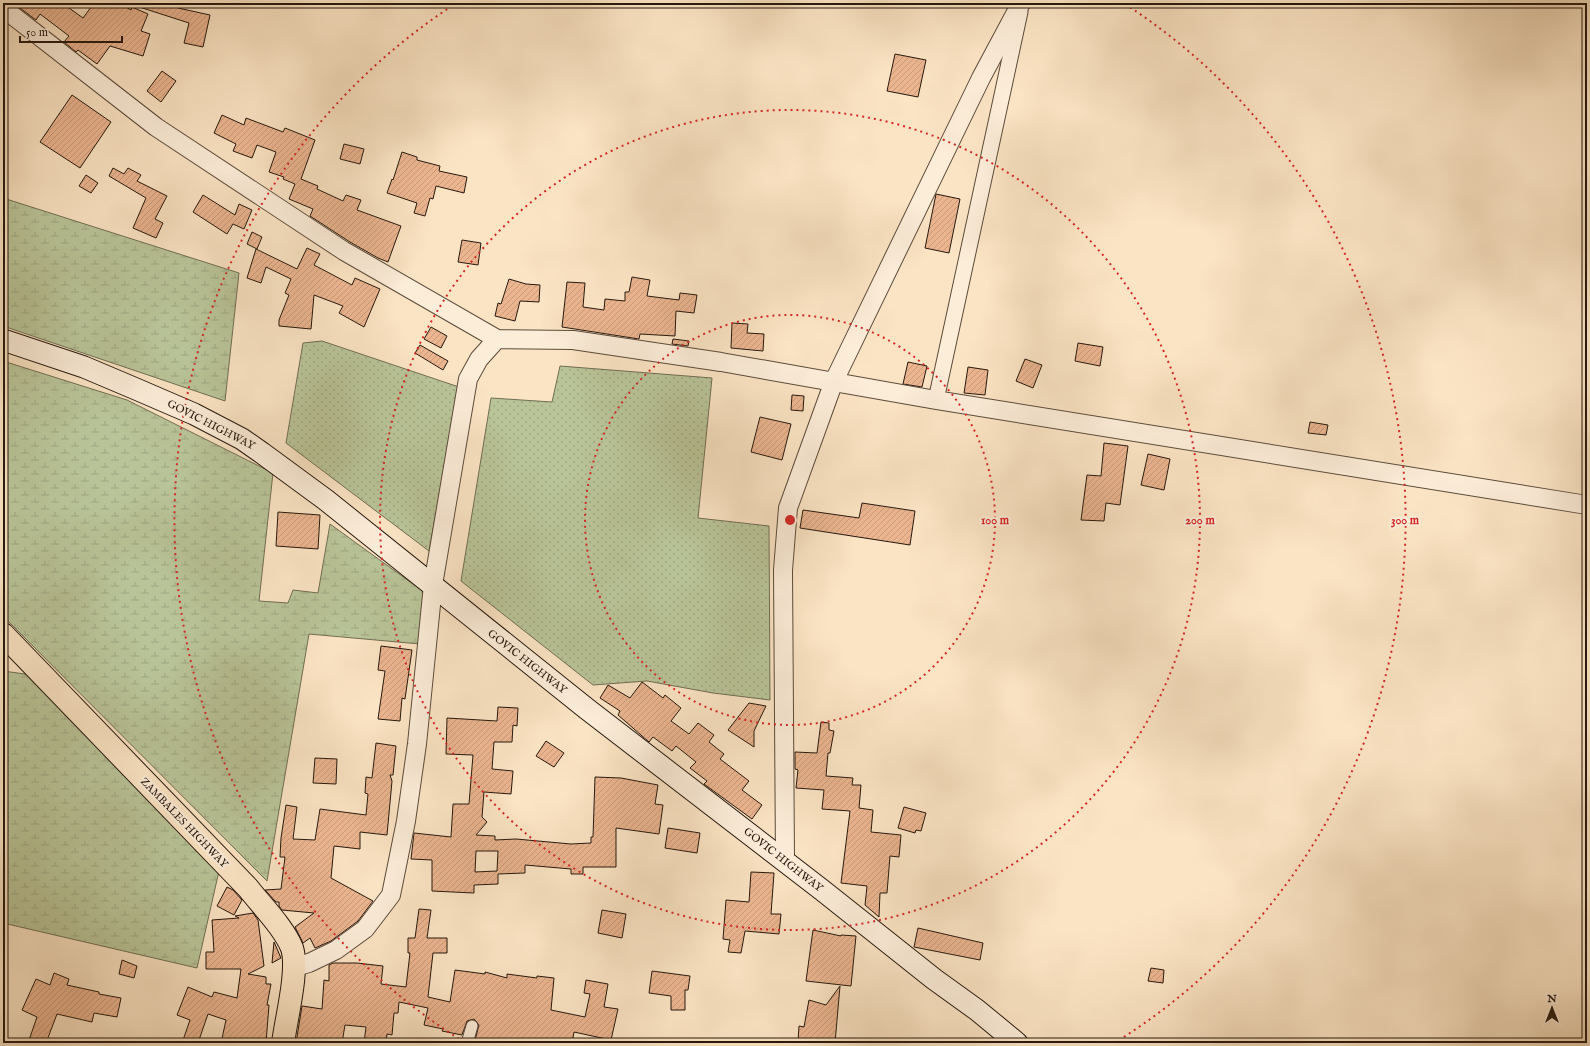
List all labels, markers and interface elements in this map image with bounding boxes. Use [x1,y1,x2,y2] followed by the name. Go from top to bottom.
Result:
[20,18,122,44] scale bar
[26,25,48,40] text: 50 m
[165,397,258,453] street label: GOVIC HIGHWAY
[783,513,797,527] centre of rings
[981,513,1010,528] text: 100 m
[1185,513,1215,528] text: 200 m
[1391,513,1420,528] text: 300 m
[485,627,570,698] street label: GOVIC HIGHWAY
[137,775,231,872] street label: ZAMBALES HIGHWAY
[741,825,826,896] street label: GOVIC HIGHWAY
[1532,988,1572,1028] north arrow
[1546,992,1557,1006] text: N

